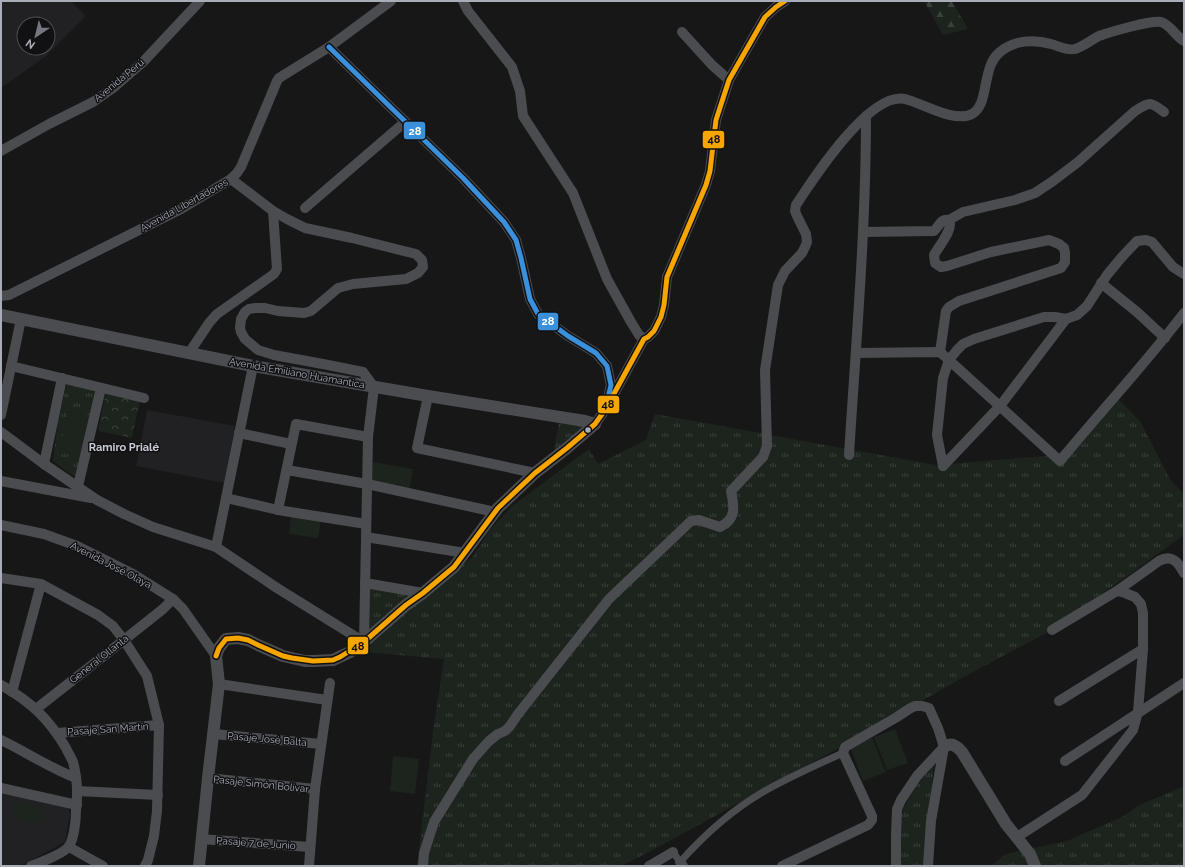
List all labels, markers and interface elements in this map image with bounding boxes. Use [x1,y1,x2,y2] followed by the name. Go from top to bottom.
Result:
[16,16,56,56] north arrow
[23,36,38,52] text: N
[92,56,146,104] street label: Avenida Perú
[403,121,426,140] line badge: 28
[409,125,422,138] text: 28
[702,130,725,149] line badge: 48
[708,133,721,146] text: 48
[138,176,230,234] street label: Avenida Libertadores
[537,312,559,331] line badge: 28
[542,315,555,328] text: 28
[228,356,366,390] street label: Avenida Emiliano Huamantica
[597,395,620,414] line badge: 48
[602,398,615,411] text: 48
[583,425,593,435] unlabelled marker
[89,441,160,454] district label: Ramiro Prialé
[69,540,153,590] street label: Avenida José Olaya
[67,633,131,685] street label: General Ollanta
[347,636,369,655] line badge: 48
[352,640,365,653] text: 48
[67,721,149,737] street label: Pasaje San Martín
[227,730,307,748] street label: Pasaje José Balta
[213,774,310,795] street label: Pasaje Simón Bolívar
[216,835,296,851] street label: Pasaje 7 de Junio

